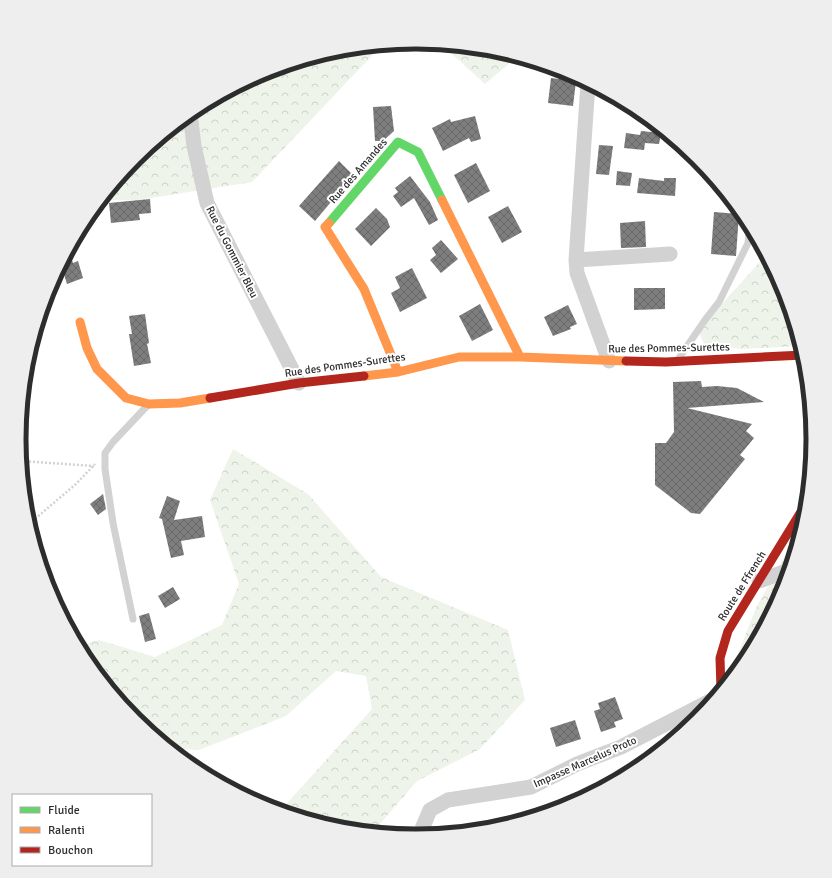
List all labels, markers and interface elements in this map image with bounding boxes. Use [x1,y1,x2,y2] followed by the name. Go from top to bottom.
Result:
[326,136,390,206] street label: Rue des Amandes
[203,204,261,300] street label: Rue du Gommier Bleu
[608,340,730,356] street label: Rue des Pommes-Surettes
[284,350,406,380] street label: Rue des Pommes-Surettes
[715,549,769,623] street label: Route de Ffrench
[532,733,639,791] street label: Impasse Marcelus Proto
[12,794,152,866] legend
[48,803,80,818] text: Fluide
[48,823,85,838] text: Ralenti
[48,843,93,858] text: Bouchon

